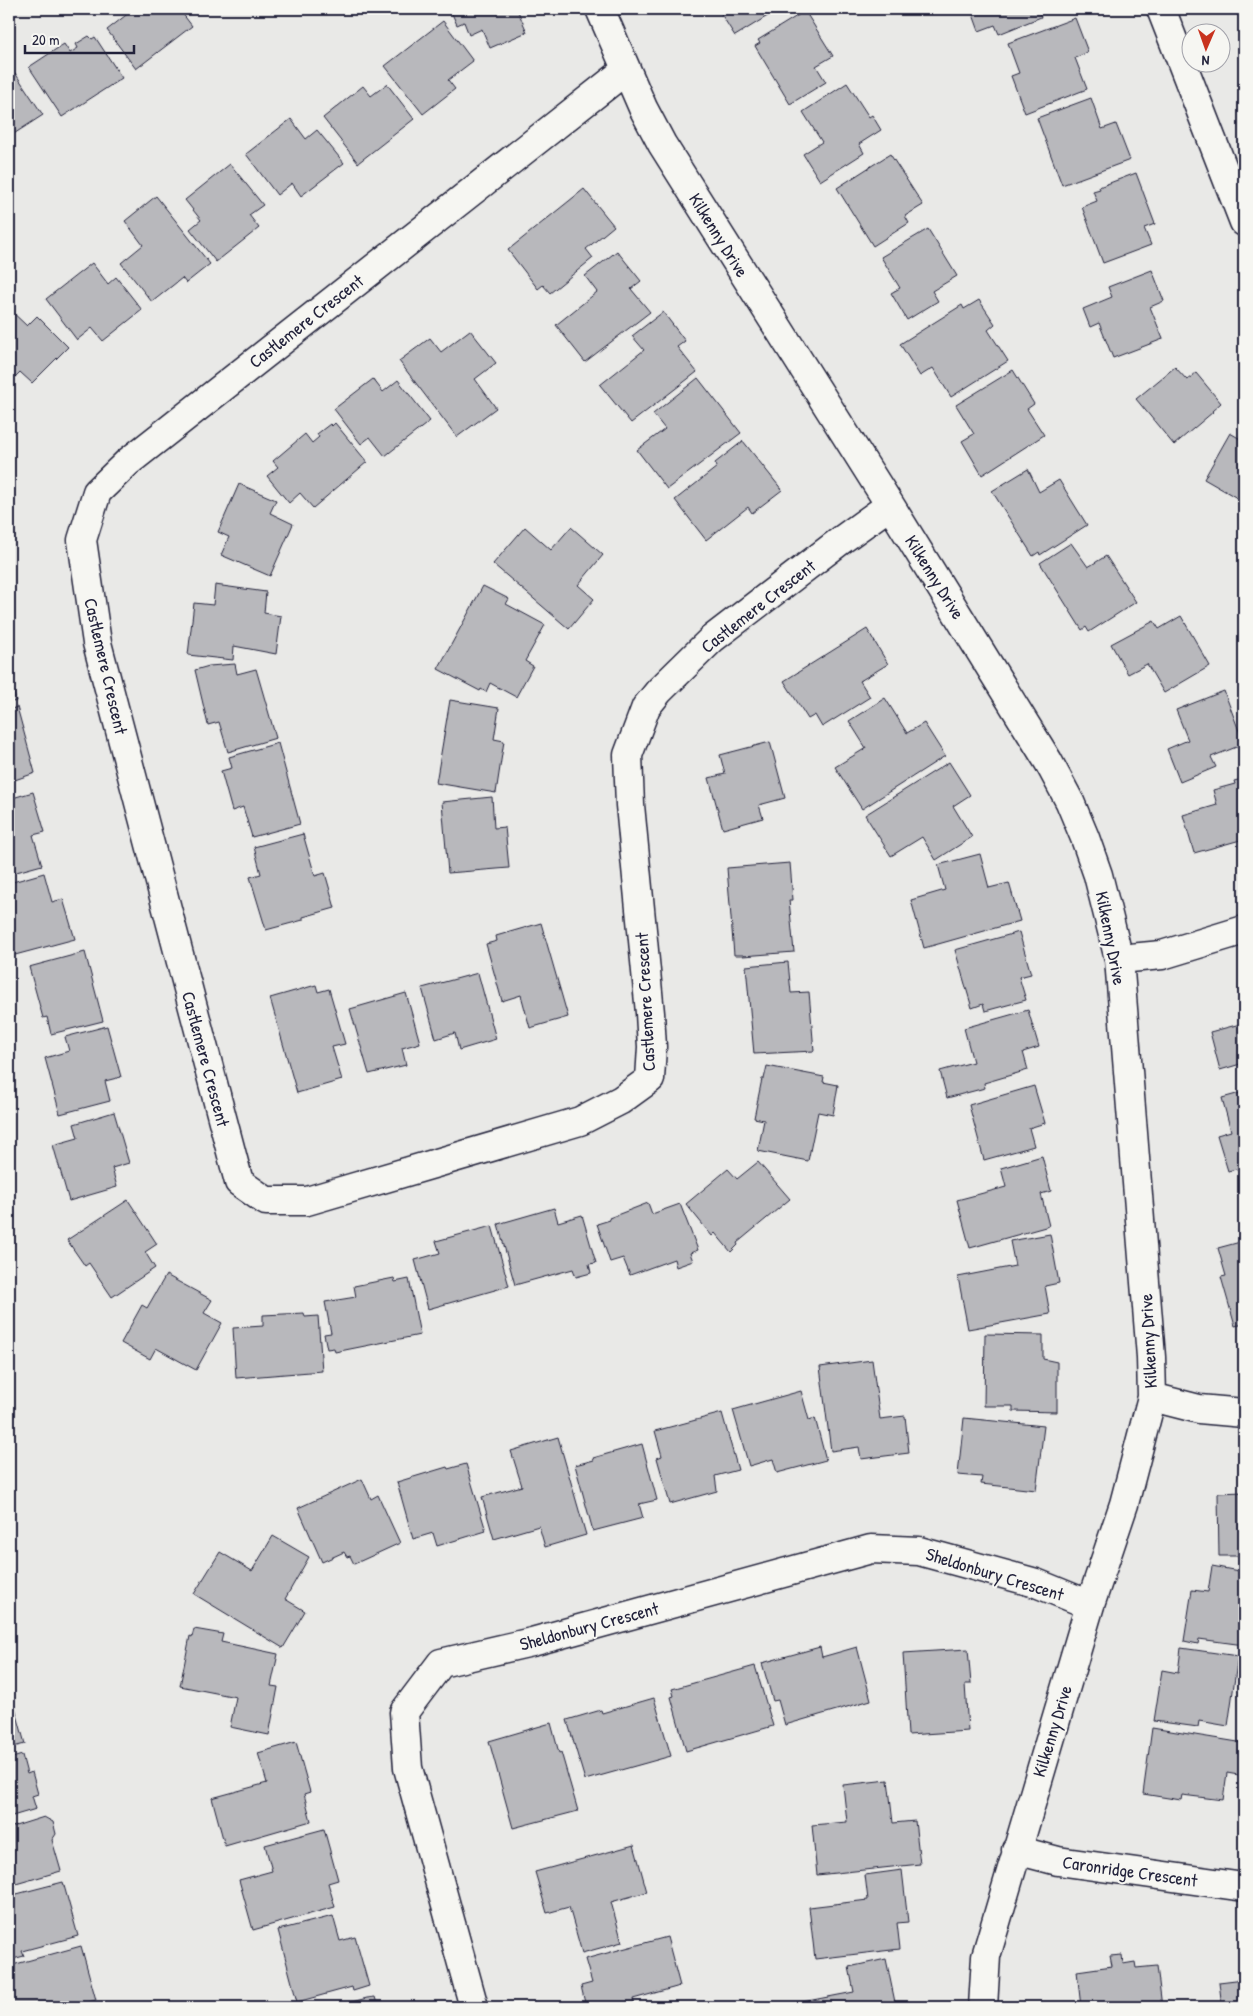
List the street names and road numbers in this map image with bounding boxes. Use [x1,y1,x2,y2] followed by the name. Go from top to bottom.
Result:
[683,188,755,282] street label: Kilkenny Drive
[244,268,369,374] street label: Castlemere Crescent
[899,530,971,624] street label: Kilkenny Drive
[696,553,821,659] street label: Castlemere Crescent
[78,595,134,737] street label: Castlemere Crescent
[1090,889,1132,987] street label: Kilkenny Drive
[629,931,661,1072] street label: Castlemere Crescent
[176,989,236,1130] street label: Castlemere Crescent
[1133,1293,1163,1389] street label: Kilkenny Drive
[923,1541,1068,1607] street label: Sheldonbury Crescent
[517,1595,662,1657] street label: Sheldonbury Crescent
[1026,1682,1078,1780] street label: Kilkenny Drive
[1061,1849,1200,1893] street label: Caronridge Crescent

